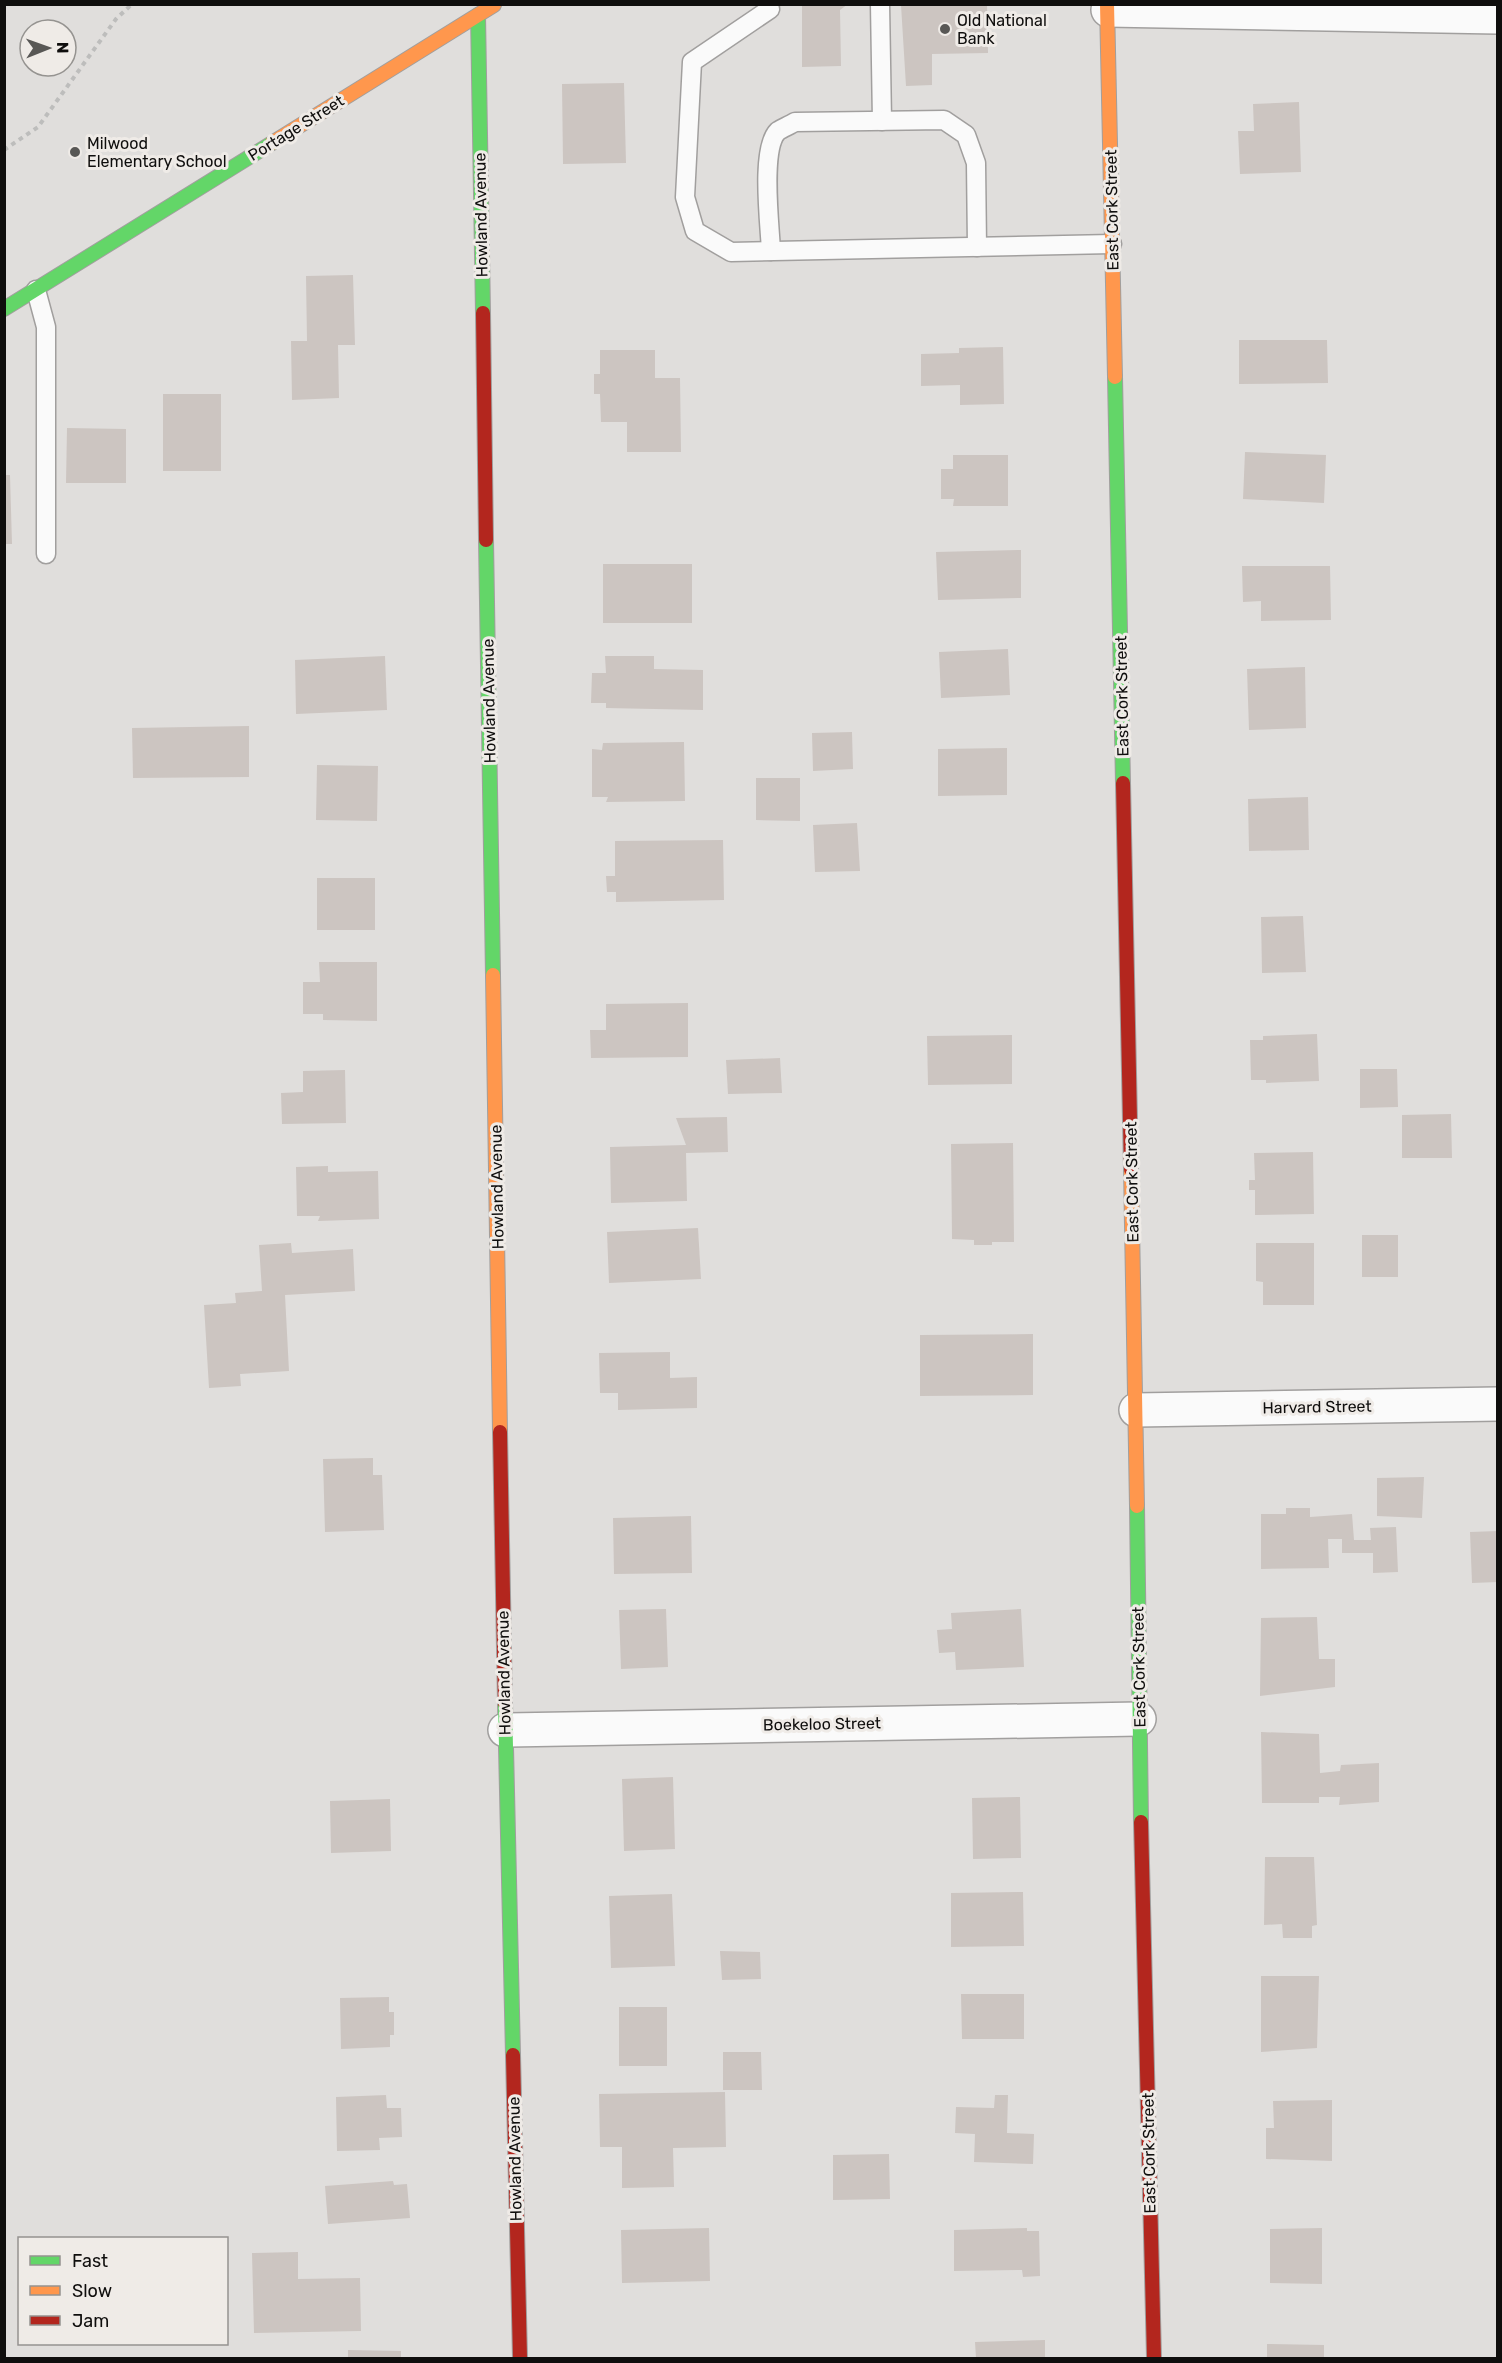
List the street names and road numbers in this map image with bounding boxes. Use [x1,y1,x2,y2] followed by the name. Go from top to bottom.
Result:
[245,91,347,165] street label: Portage Street
[1101,149,1123,271] street label: East Cork Street
[470,152,492,278] street label: Howland Avenue
[1111,635,1133,757] street label: East Cork Street
[478,638,500,764] street label: Howland Avenue
[1121,1121,1143,1243] street label: East Cork Street
[486,1124,508,1250] street label: Howland Avenue
[1262,1397,1372,1417] street label: Harvard Street
[1128,1606,1150,1728] street label: East Cork Street
[493,1610,515,1736] street label: Howland Avenue
[763,1713,881,1735] street label: Boekeloo Street
[1138,2092,1160,2214] street label: East Cork Street
[504,2096,526,2222] street label: Howland Avenue

